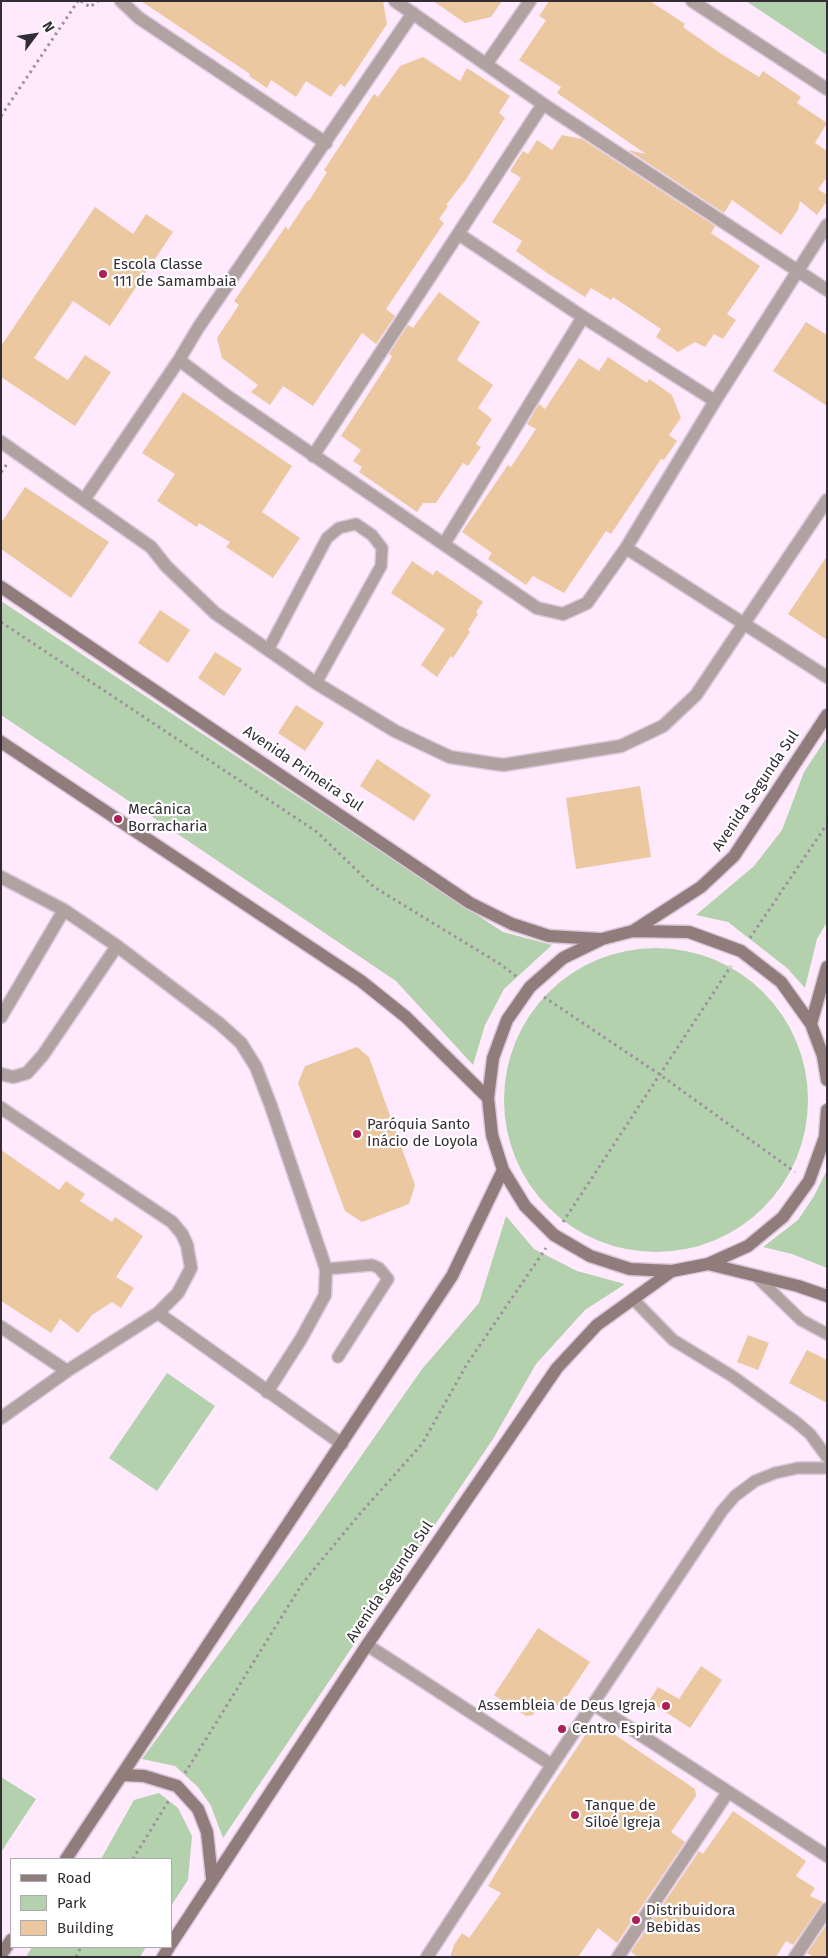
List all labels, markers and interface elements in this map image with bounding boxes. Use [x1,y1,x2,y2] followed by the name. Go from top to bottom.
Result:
[10,10,60,60] north arrow
[39,19,58,35] text: N
[113,256,237,291] place label: Escola Classe 111 de Samambaia
[97,268,109,280] marker: Escola Classe 111 de Samambaia
[240,722,366,816] street label: Avenida Primeira Sul
[709,727,803,855] street label: Avenida Segunda Sul
[128,801,207,836] place label: Mecânica Borracharia
[112,813,124,825] marker: Mecânica Borracharia
[367,1116,478,1151] place label: Paróquia Santo Inácio de Loyola
[351,1128,363,1140] marker: Paróquia Santo Inácio de Loyola
[343,1518,437,1646] street label: Avenida Segunda Sul
[478,1697,656,1715] place label: Assembleia de Deus Igreja
[660,1700,672,1712] marker: Assembleia de Deus Igreja
[572,1720,672,1738] place label: Centro Espirita
[556,1723,568,1735] marker: Centro Espirita
[585,1797,661,1832] place label: Tanque de Siloé Igreja
[569,1809,581,1821] marker: Tanque de Siloé Igreja
[10,1858,172,1948] legend
[57,1869,92,1887] text: Road
[57,1894,87,1912] text: Park
[646,1902,735,1937] place label: Distribuidora Bebidas
[630,1914,642,1926] marker: Distribuidora Bebidas
[57,1919,113,1937] text: Building

